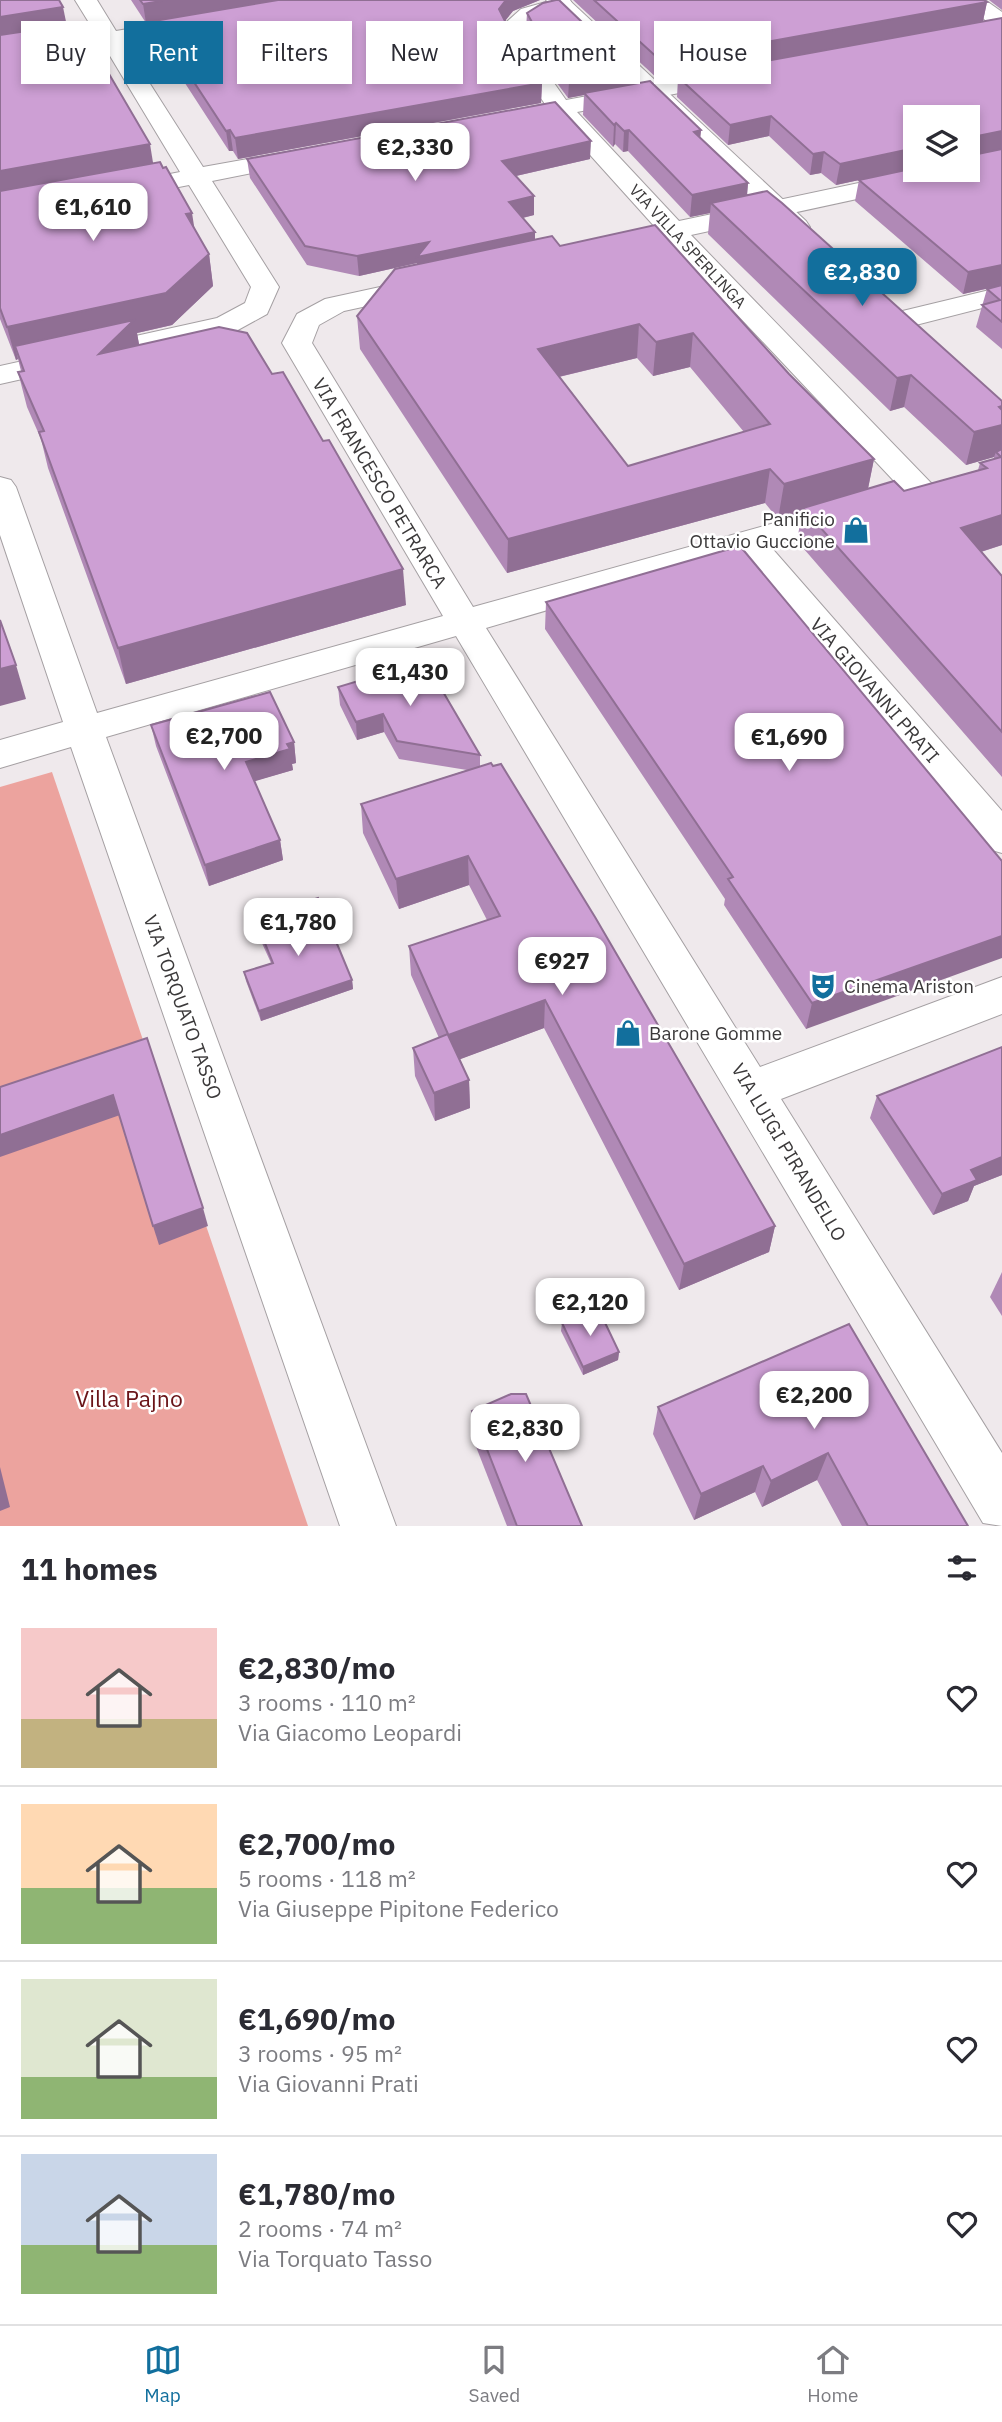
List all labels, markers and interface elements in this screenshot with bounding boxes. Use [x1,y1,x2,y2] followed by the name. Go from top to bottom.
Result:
[21,21,110,84] chip: Buy
[124,21,223,84] chip: Rent
[237,21,352,84] chip: Filters
[366,21,463,84] chip: New
[477,21,640,84] chip: Apartment
[654,21,771,84] chip: House
[903,105,980,182] map controls
[903,105,980,182] button: layers
[358,124,472,183] pin: €2,330
[377,131,453,161] text: €2,330
[625,180,751,312] street label: VIA VILLA SPERLINGA
[36,184,150,243] pin: €1,610
[55,191,131,221] text: €1,610
[805,248,919,308] pin: €2,830
[824,256,900,286] text: €2,830
[308,373,452,593] street label: VIA FRANCESCO PETRARCA
[690,507,835,553] place label: Panificio Ottavio Guccione
[841,515,871,545] shop icon: Panificio Ottavio Guccione
[805,612,945,768] street label: VIA GIOVANNI PRATI
[353,648,467,708] pin: €1,430
[372,656,448,686] text: €1,430
[167,712,281,772] pin: €2,700
[732,714,846,773] pin: €1,690
[186,720,262,750] text: €2,700
[751,721,827,751] text: €1,690
[241,898,355,958] pin: €1,780
[260,906,336,936] text: €1,780
[138,912,228,1102] street label: VIA TORQUATO TASSO
[521,937,603,997] pin: €927
[534,945,590,975] text: €927
[808,971,838,1001] theatre icon: Cinema Ariston
[844,974,974,998] place label: Cinema Ariston
[613,1018,643,1048] shop icon: Barone Gomme
[649,1021,782,1045] place label: Barone Gomme
[726,1059,852,1245] street label: VIA LUIGI PIRANDELLO
[533,1278,647,1338] pin: €2,120
[552,1286,628,1316] text: €2,120
[757,1372,871,1431] pin: €2,200
[776,1379,852,1409] text: €2,200
[75,1383,183,1413] park label: Villa Pajno
[468,1404,582,1464] pin: €2,830
[487,1412,563,1442] text: €2,830
[21,1549,158,1588] text: 11 homes
[943,1549,981,1587] icon: filters
[238,1648,395,1687] text: €2,830/mo
[77,1656,161,1740] icon: home
[943,1679,981,1717] icon: heart
[238,1687,416,1717] text: 3 rooms · 110 m²
[238,1717,462,1747] text: Via Giacomo Leopardi
[238,1824,395,1863] text: €2,700/mo
[77,1832,161,1916] icon: home
[943,1855,981,1893] icon: heart
[238,1863,416,1893] text: 5 rooms · 118 m²
[238,1893,559,1923] text: Via Giuseppe Pipitone Federico
[238,1999,395,2038] text: €1,690/mo
[77,2007,161,2091] icon: home
[943,2030,981,2068] icon: heart
[238,2038,402,2068] text: 3 rooms · 95 m²
[238,2068,419,2098] text: Via Giovanni Prati
[238,2174,395,2213] text: €1,780/mo
[77,2182,161,2266] icon: home
[943,2205,981,2243] icon: heart
[238,2213,402,2243] text: 2 rooms · 74 m²
[238,2243,432,2273] text: Via Torquato Tasso
[144,2341,182,2407] tab: Map
[469,2341,520,2407] tab: Saved
[807,2341,858,2407] tab: Home

